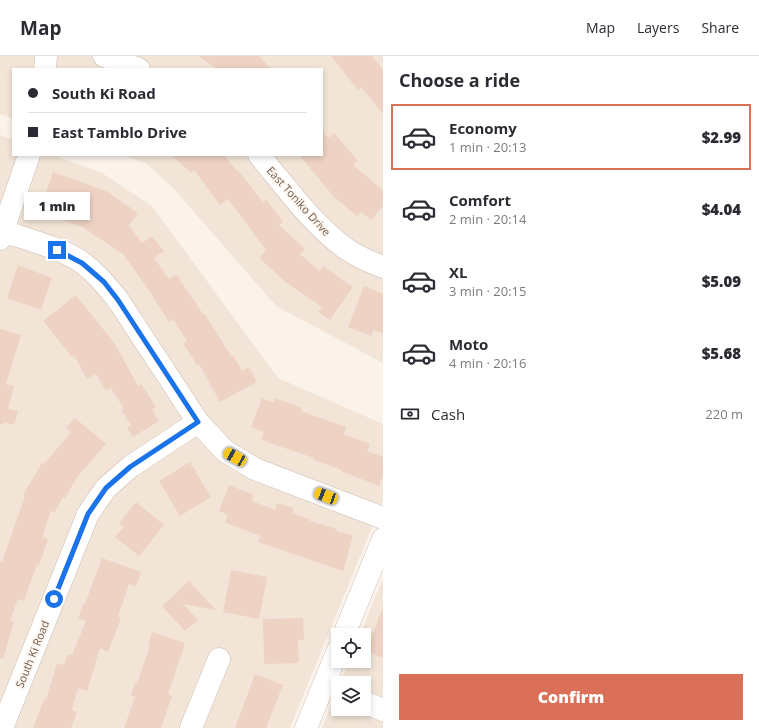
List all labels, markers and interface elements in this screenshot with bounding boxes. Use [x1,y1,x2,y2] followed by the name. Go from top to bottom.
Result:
[20,15,61,41] text: Map
[586,18,615,37] text: Map
[637,18,679,37] text: Layers
[701,18,739,37] text: Share
[399,68,520,92] text: Choose a ride
[52,83,156,103] text: South Ki Road
[449,118,517,138] text: Economy
[401,119,437,155] icon: car
[52,122,187,142] text: East Tamblo Drive
[702,127,741,147] text: $2.99
[449,138,526,156] text: 1 min · 20:13
[264,163,334,239] street label: East Toniko Drive
[449,190,511,210] text: Comfort
[401,191,437,227] icon: car
[24,192,90,220] callout: 1 min
[39,197,75,215] text: 1 min
[702,199,741,219] text: $4.04
[449,210,526,228] text: 2 min · 20:14
[48,241,66,259] route end
[449,262,467,282] text: XL
[401,263,437,299] icon: car
[702,271,741,291] text: $5.09
[449,282,526,300] text: 3 min · 20:15
[449,334,488,354] text: Moto
[401,335,437,371] icon: car
[702,343,741,363] text: $5.68
[449,354,526,372] text: 4 min · 20:16
[399,403,421,425] icon: cash
[431,404,465,424] text: Cash
[705,405,743,423] text: 220 m
[222,446,248,468] car
[313,486,339,506] car
[45,590,63,608] route start
[12,618,52,690] street label: South Ki Road
[331,628,371,716] map controls
[331,628,371,668] button: locate
[399,674,743,720] button: Confirm
[331,676,371,716] button: layers

